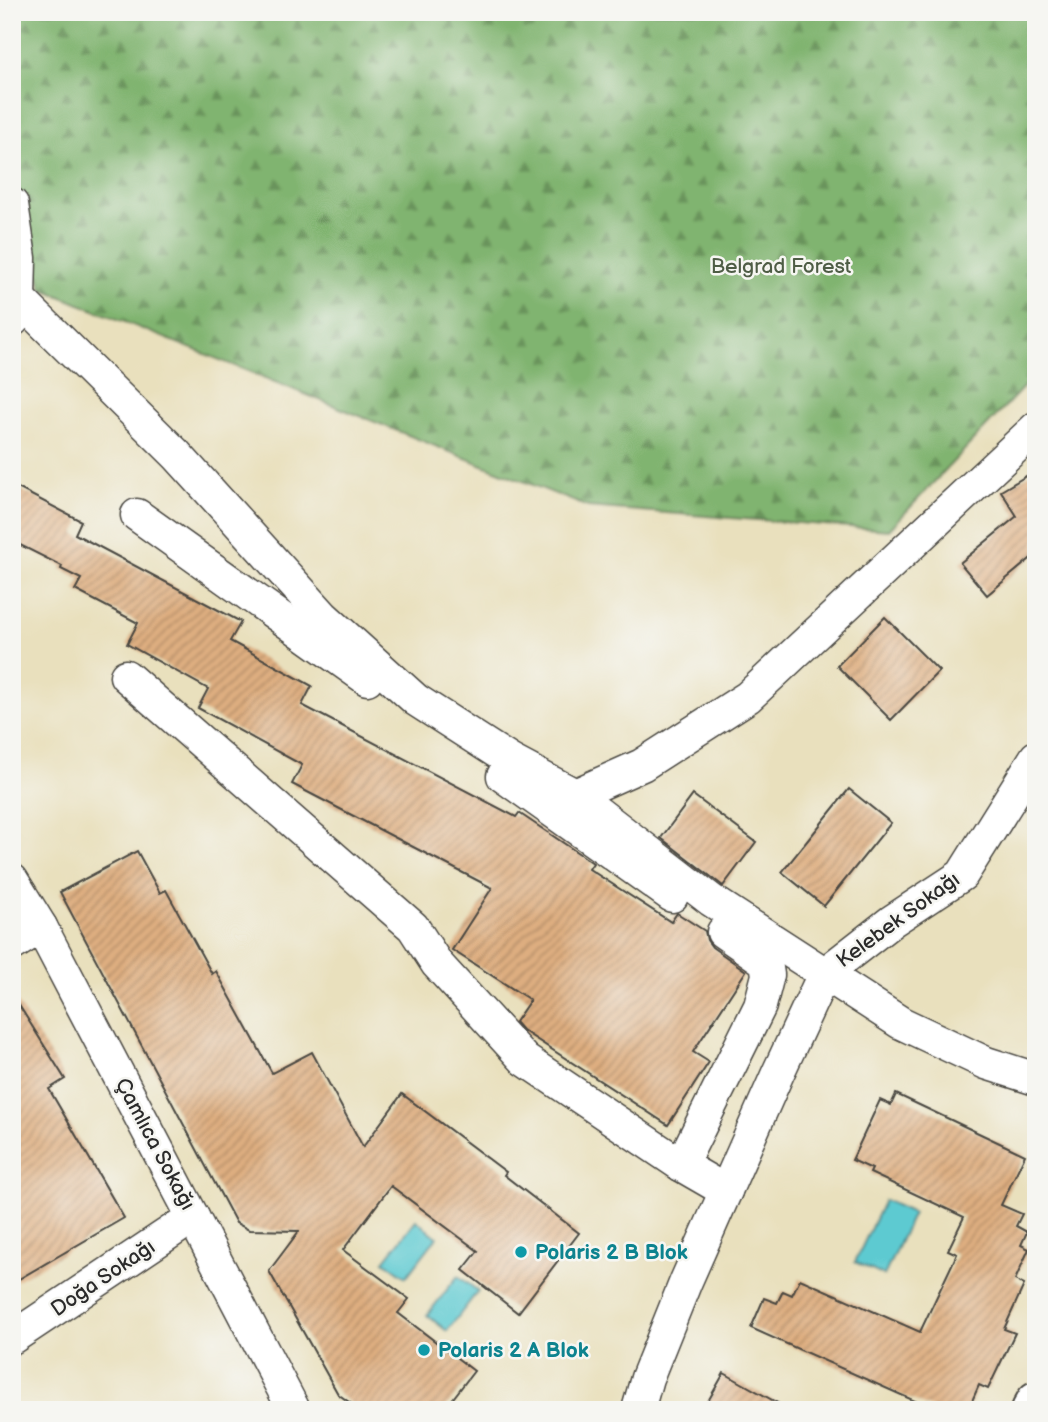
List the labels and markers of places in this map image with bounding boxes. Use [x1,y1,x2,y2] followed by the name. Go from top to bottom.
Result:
[535,1240,688,1265] place label: Polaris 2 B Blok
[513,1244,529,1260] marker: Polaris 2 B Blok
[438,1338,589,1363] place label: Polaris 2 A Blok
[416,1342,432,1358] marker: Polaris 2 A Blok

